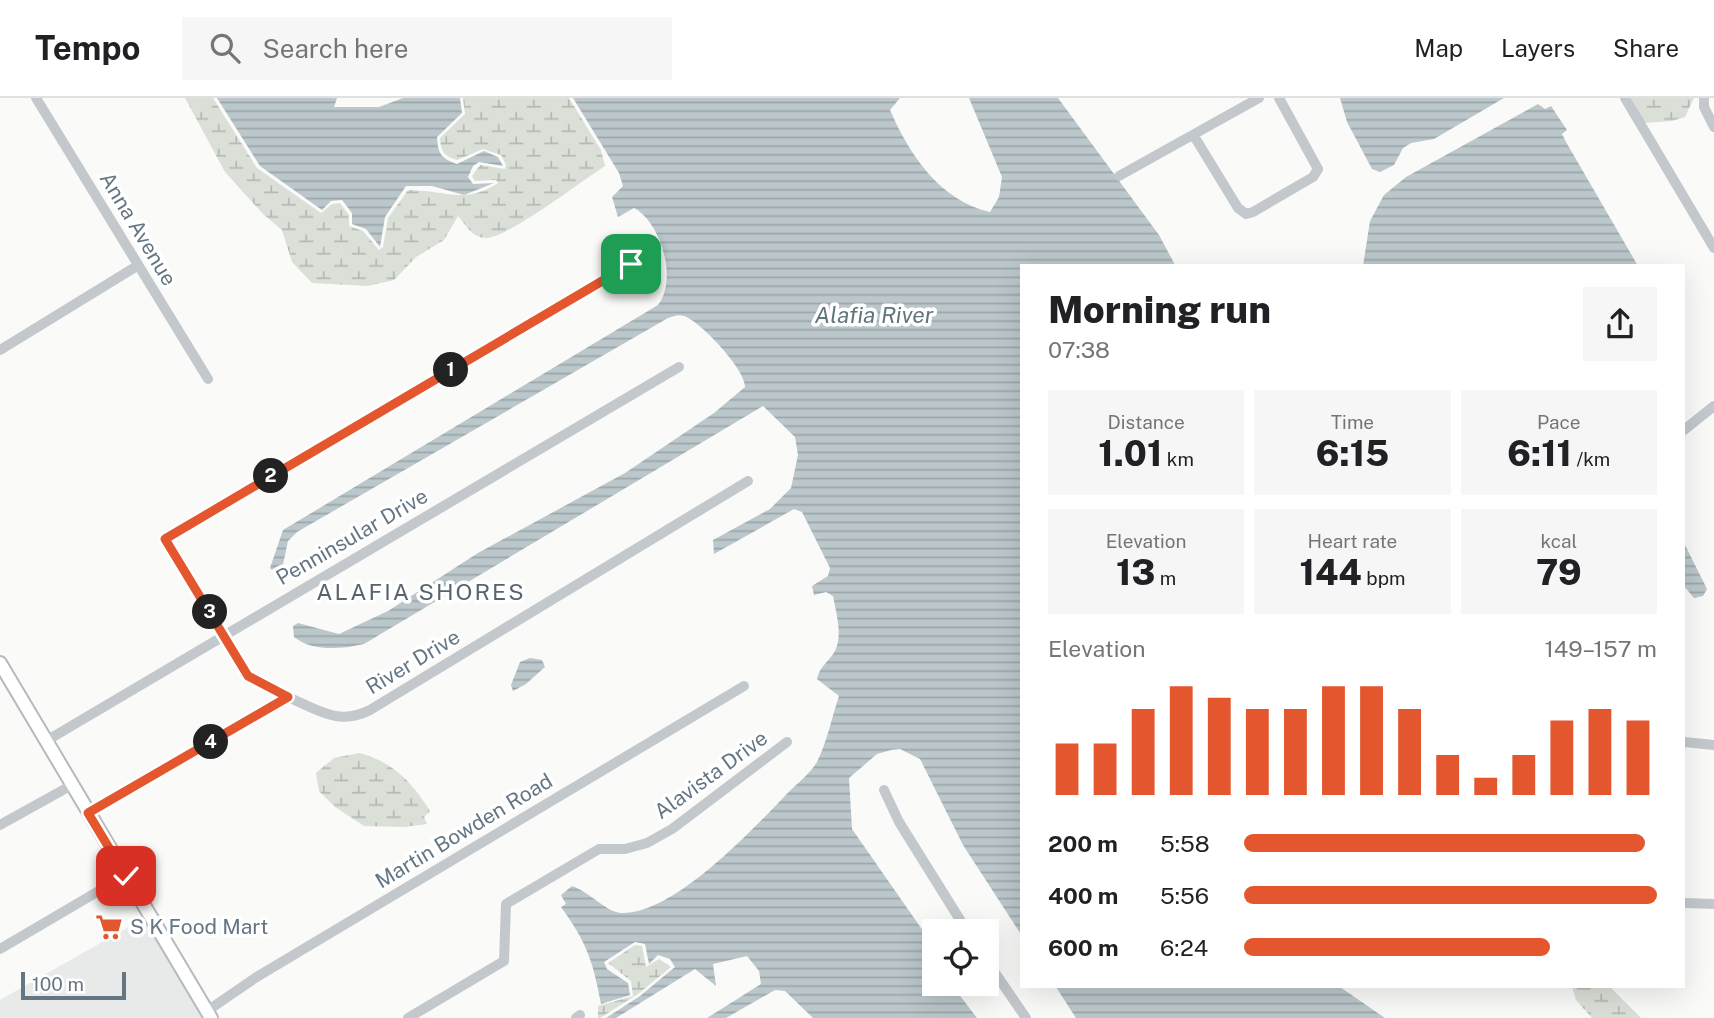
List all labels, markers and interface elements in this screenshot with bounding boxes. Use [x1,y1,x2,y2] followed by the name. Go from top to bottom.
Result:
[182,17,672,80] search box
[35,29,140,67] text: Tempo
[206,29,244,67] icon: search
[262,33,408,64] text: Search here
[1414,34,1463,62] text: Map
[1501,34,1575,62] text: Layers
[1613,34,1679,62] text: Share
[95,167,182,290] street label: Anna Avenue
[601,234,661,294] pin
[612,245,650,283] icon: arrive
[1048,287,1271,332] text: Morning run
[1583,287,1657,361] button: share
[815,301,934,328] water label: Alafia River
[1048,336,1110,363] text: 07:38
[434,352,468,388] pin: 1
[446,358,455,380] text: 1
[1108,411,1185,433] text: Distance
[1331,411,1374,433] text: Time
[1537,411,1581,433] text: Pace
[1098,433,1162,474] text: 1.01
[1316,433,1389,474] text: 6:15
[1507,433,1572,474] text: 6:11
[1162,448,1194,470] text: km
[1572,448,1610,470] text: /km
[254,458,288,494] pin: 2
[264,464,277,486] text: 2
[271,483,432,590] street label: Penninsular Drive
[1106,530,1186,552] text: Elevation
[1308,530,1397,552] text: Heart rate
[1540,530,1577,552] text: kcal
[1116,552,1155,593] text: 13
[1300,552,1362,593] text: 144
[1536,552,1582,593] text: 79
[1155,567,1176,589] text: m
[1362,567,1405,589] text: bpm
[316,578,526,605] district label: ALAFIA SHORES
[192,594,228,630] pin: 3
[203,600,216,622] text: 3
[361,624,464,699] street label: River Drive
[1048,635,1146,662] text: Elevation
[1544,635,1657,662] text: 149–157 m
[194,724,228,760] pin: 4
[649,725,772,824] street label: Alavista Drive
[204,730,217,752] text: 4
[371,768,557,893] street label: Martin Bowden Road
[1048,830,1118,857] text: 200 m
[1160,830,1210,857] text: 5:58
[96,846,156,906] pin
[107,857,145,895] icon: check
[1048,882,1118,909] text: 400 m
[1160,882,1209,909] text: 5:56
[94,912,124,942] supermarket icon: S K Food Mart
[130,914,268,939] place label: S K Food Mart
[922,919,999,996] map controls
[922,919,999,996] button: locate
[1048,934,1118,961] text: 600 m
[1160,934,1208,961] text: 6:24
[21,969,126,1001] scale bar
[32,973,84,995] text: 100 m

